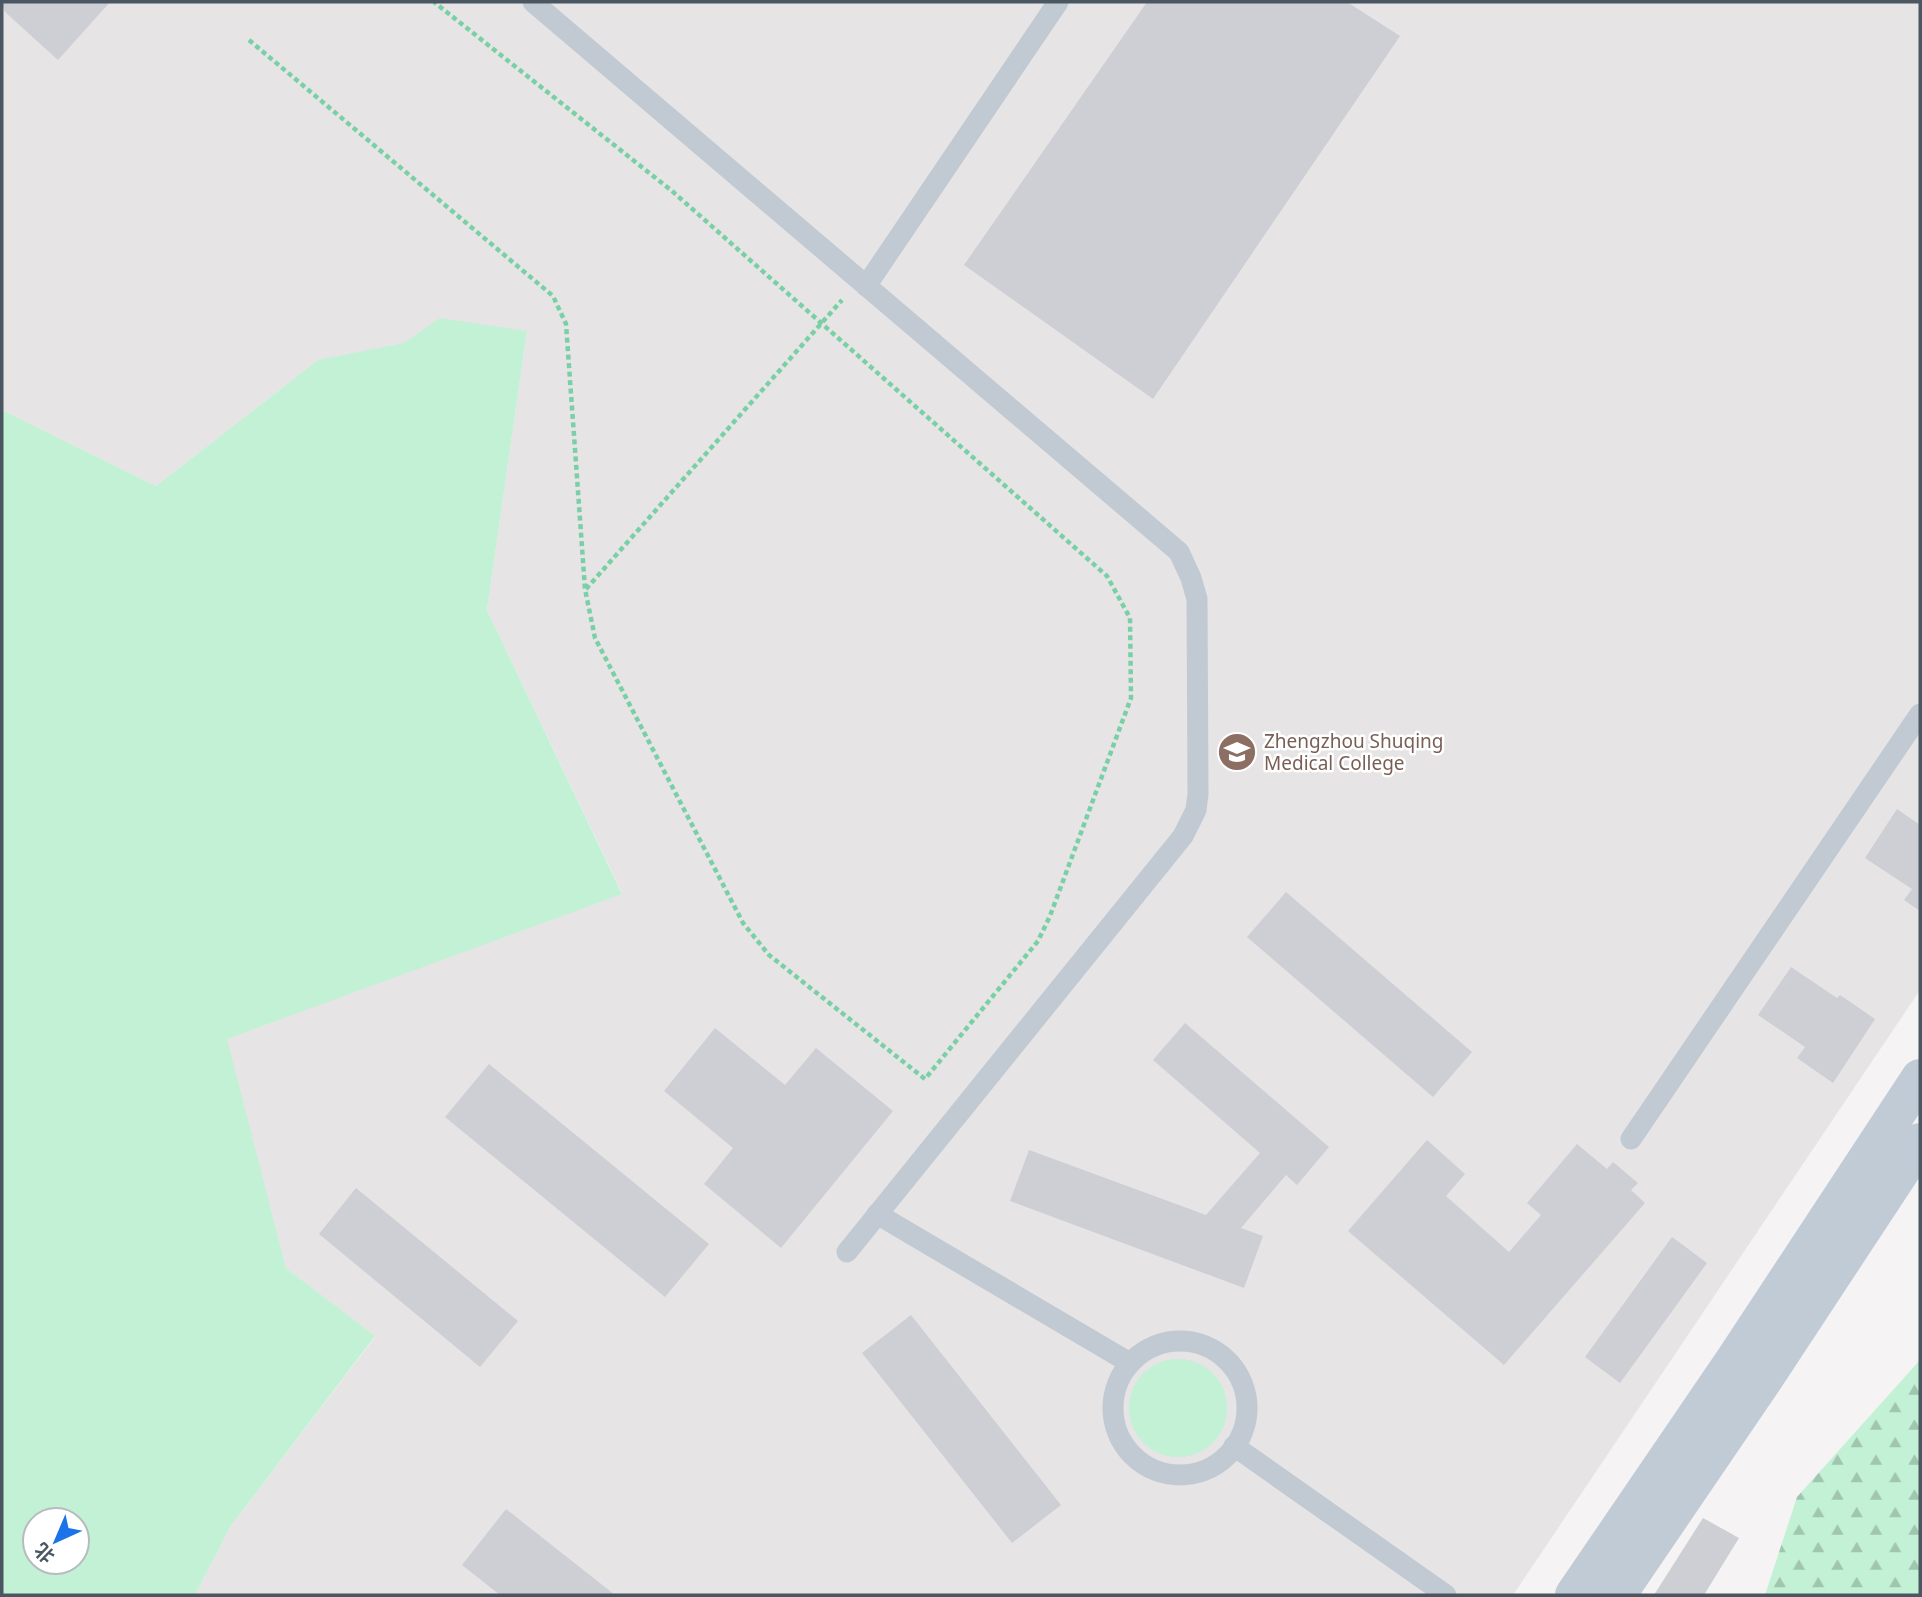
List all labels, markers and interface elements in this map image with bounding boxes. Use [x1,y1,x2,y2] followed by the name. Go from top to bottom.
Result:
[1264,728,1444,776] place label: Zhengzhou Shuqing Medical College
[1216,731,1258,773] school or university icon: Zhengzhou Shuqing Medical College
[21,1506,91,1576] north arrow
[28,1537,60,1569] text: 北

